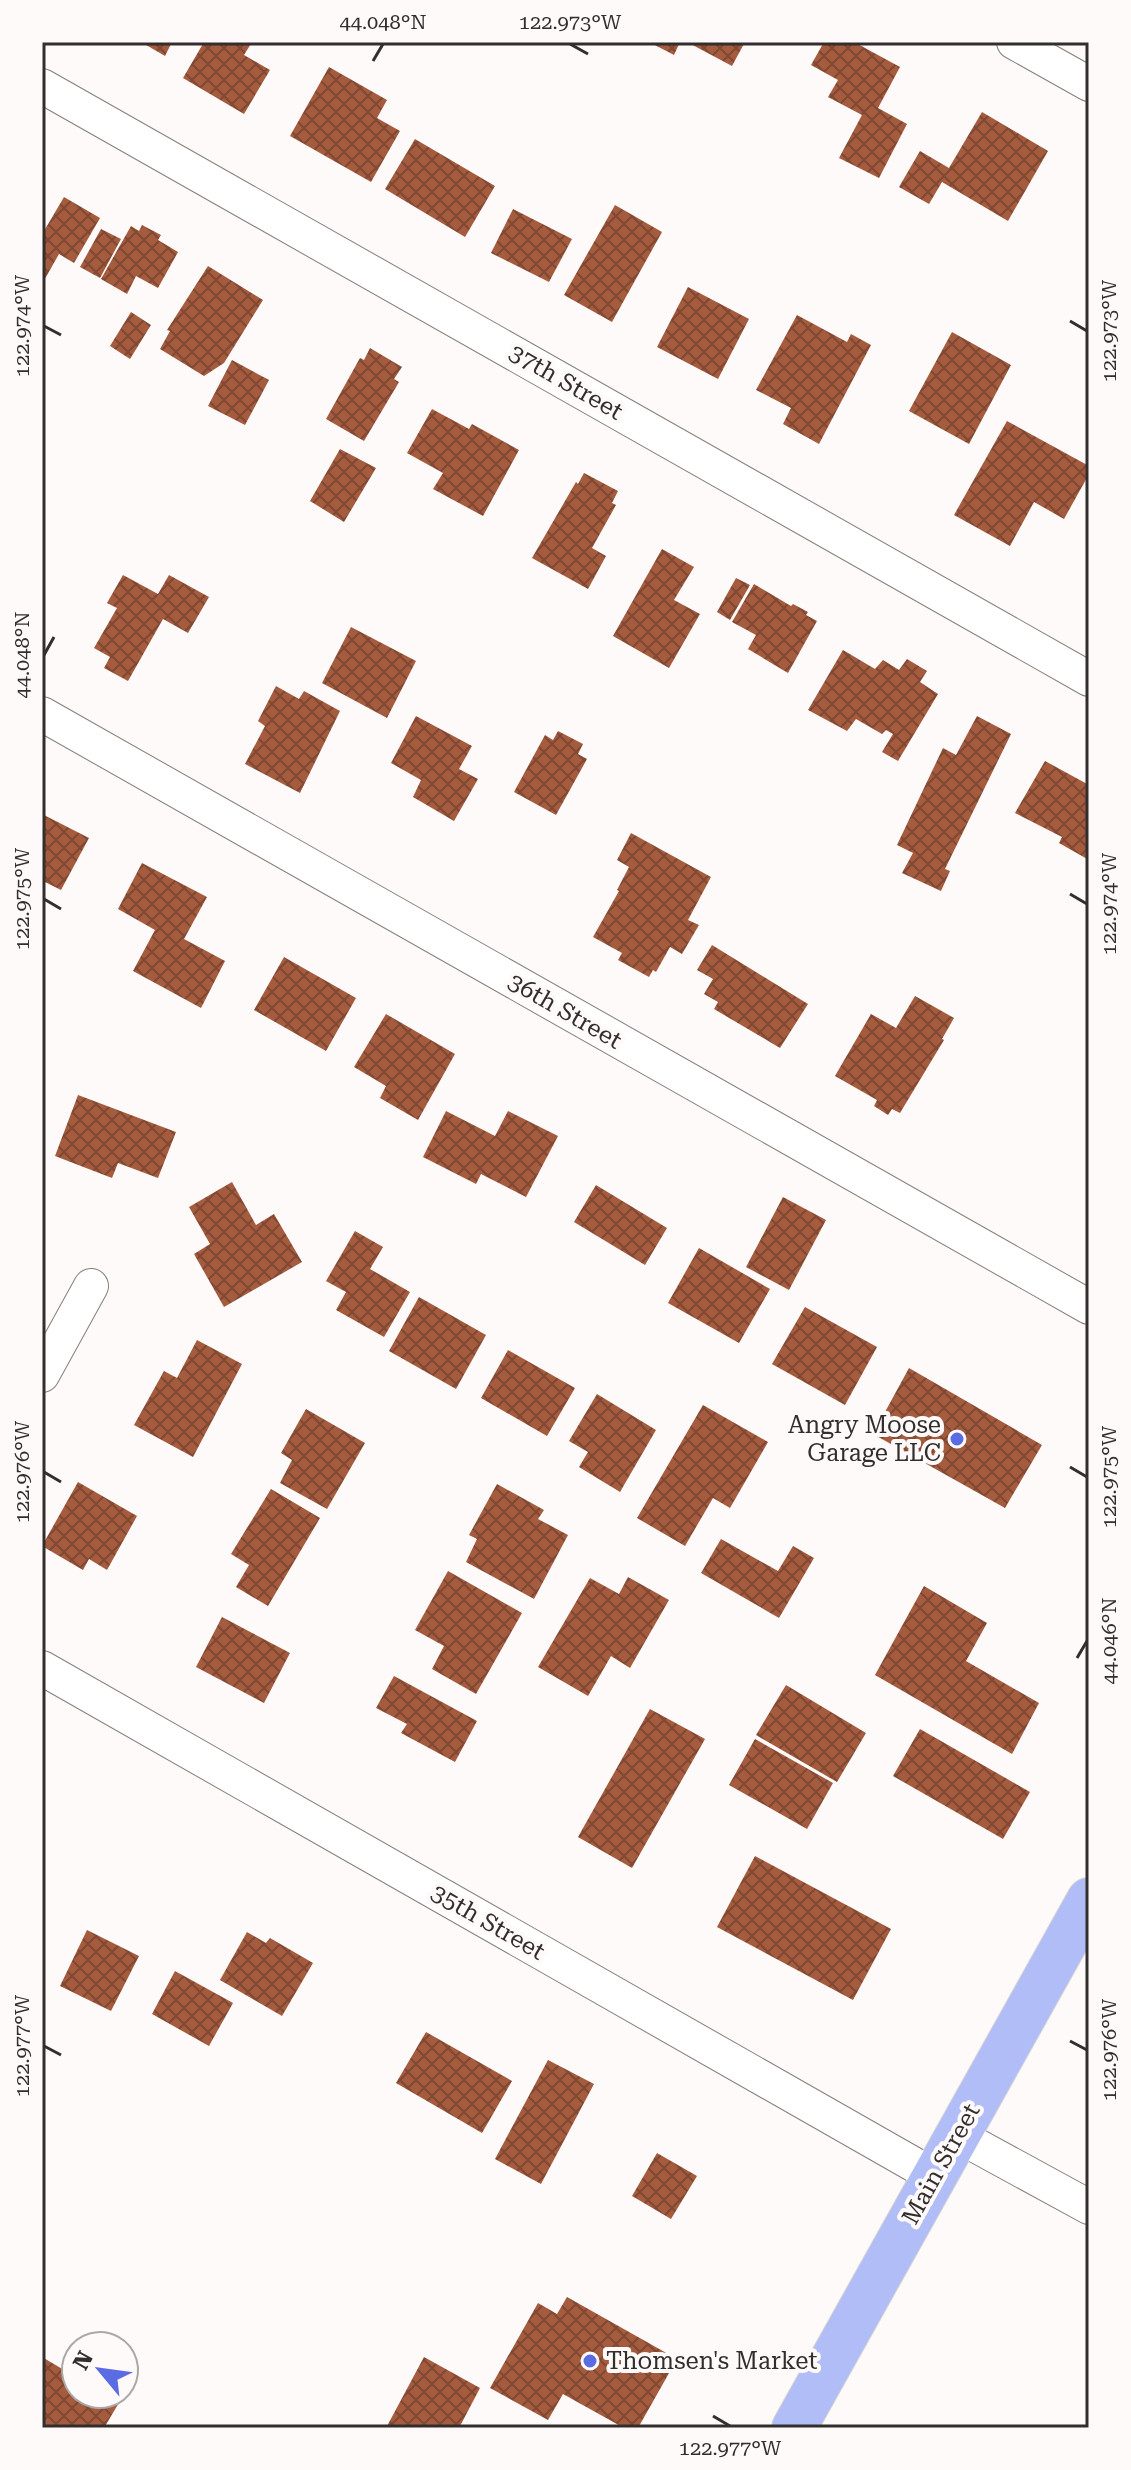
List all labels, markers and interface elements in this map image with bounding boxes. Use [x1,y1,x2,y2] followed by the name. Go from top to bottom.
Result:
[340,10,426,34] text: 44.048°N
[519,10,622,34] text: 122.973°W
[10,274,34,377] text: 122.974°W
[1097,279,1121,382] text: 122.973°W
[504,338,628,426] street label: 37th Street
[10,612,34,698] text: 44.048°N
[10,847,34,950] text: 122.975°W
[1097,852,1121,955] text: 122.974°W
[503,967,627,1055] street label: 36th Street
[788,1411,941,1467] place label: Angry Moose Garage LLC
[10,1420,34,1523] text: 122.976°W
[1097,1425,1121,1528] text: 122.975°W
[948,1430,966,1448] marker: Angry Moose Garage LLC
[1097,1598,1121,1684] text: 44.046°N
[426,1878,550,1966] street label: 35th Street
[10,1994,34,2097] text: 122.977°W
[1097,1998,1121,2101] text: 122.976°W
[896,2099,986,2229] street label: Main Street
[60,2330,140,2410] north arrow
[68,2347,98,2374] text: N
[606,2347,817,2375] place label: Thomsen's Market
[581,2352,599,2370] marker: Thomsen's Market
[679,2436,782,2460] text: 122.977°W

